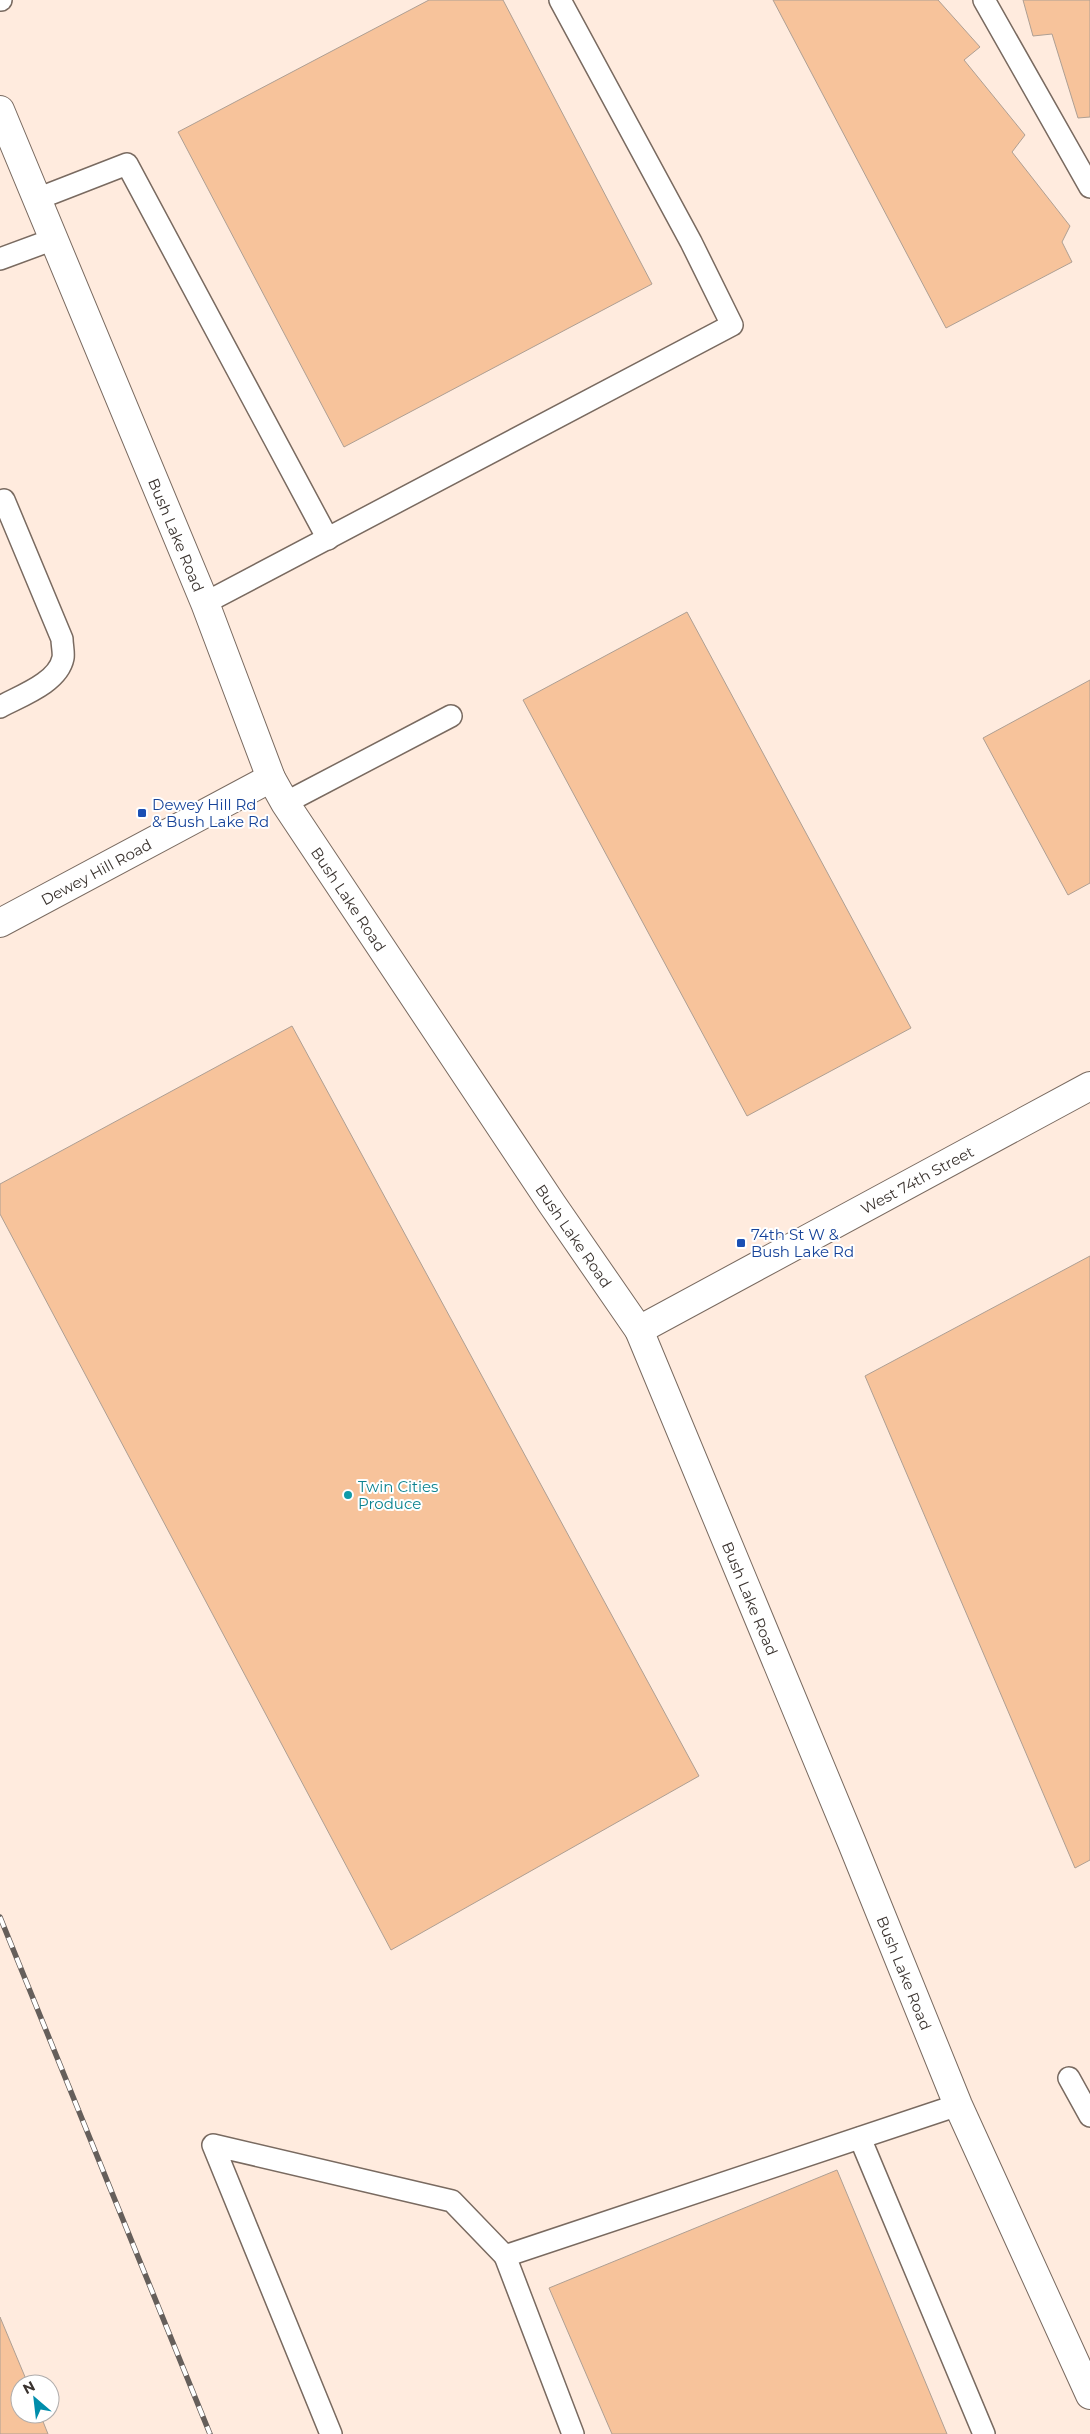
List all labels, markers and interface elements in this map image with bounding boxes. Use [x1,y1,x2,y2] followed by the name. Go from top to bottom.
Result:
[145,475,209,594] street label: Bush Lake Road
[152,795,269,831] place label: Dewey Hill Rd & Bush Lake Rd
[136,807,148,819] marker: Dewey Hill Rd & Bush Lake Rd
[37,834,155,909] street label: Dewey Hill Road
[307,843,391,955] street label: Bush Lake Road
[857,1141,977,1218] street label: West 74th Street
[532,1180,616,1291] street label: Bush Lake Road
[751,1225,854,1261] place label: 74th St W & Bush Lake Rd
[735,1237,747,1249] marker: 74th St W & Bush Lake Rd
[358,1477,438,1513] place label: Twin Cities Produce
[342,1489,354,1501] marker: Twin Cities Produce
[718,1539,782,1658] street label: Bush Lake Road
[873,1913,936,2033] street label: Bush Lake Road
[10,2374,60,2424] north arrow
[20,2377,38,2398] text: N

